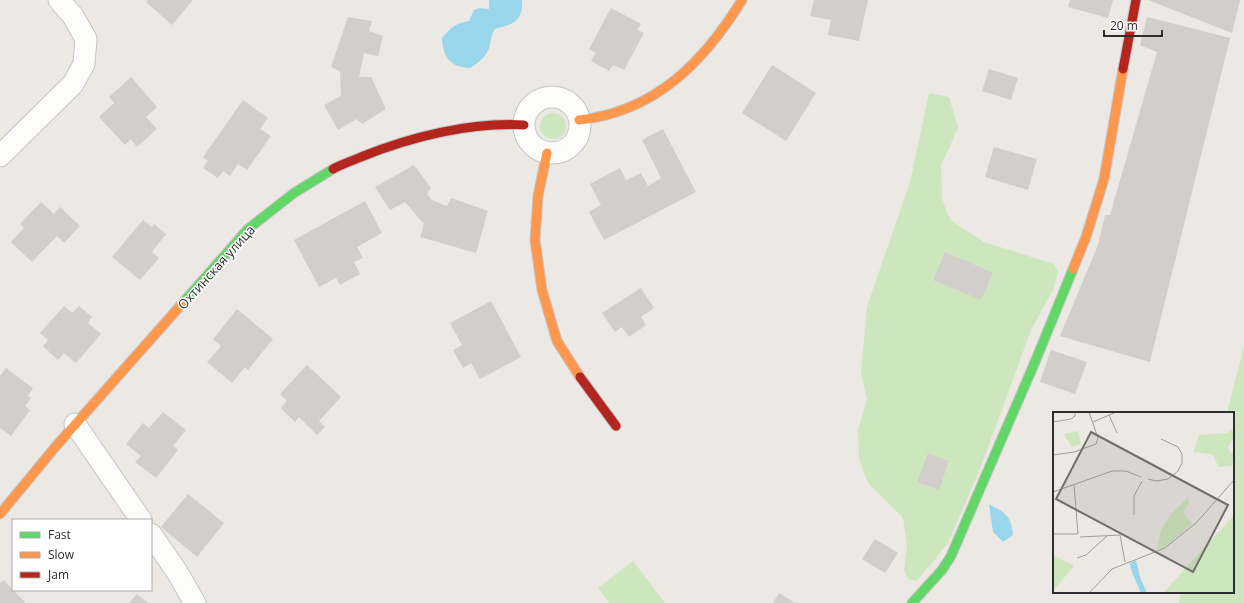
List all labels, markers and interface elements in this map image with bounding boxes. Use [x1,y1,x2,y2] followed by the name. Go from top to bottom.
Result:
[1104,12,1162,38] scale bar
[1110,17,1138,34] text: 20 m
[173,221,259,313] street label: Охтинская улица
[1053,412,1234,593] inset map
[12,519,152,591] legend
[48,526,71,543] text: Fast
[48,546,75,563] text: Slow
[47,566,69,583] text: Jam

